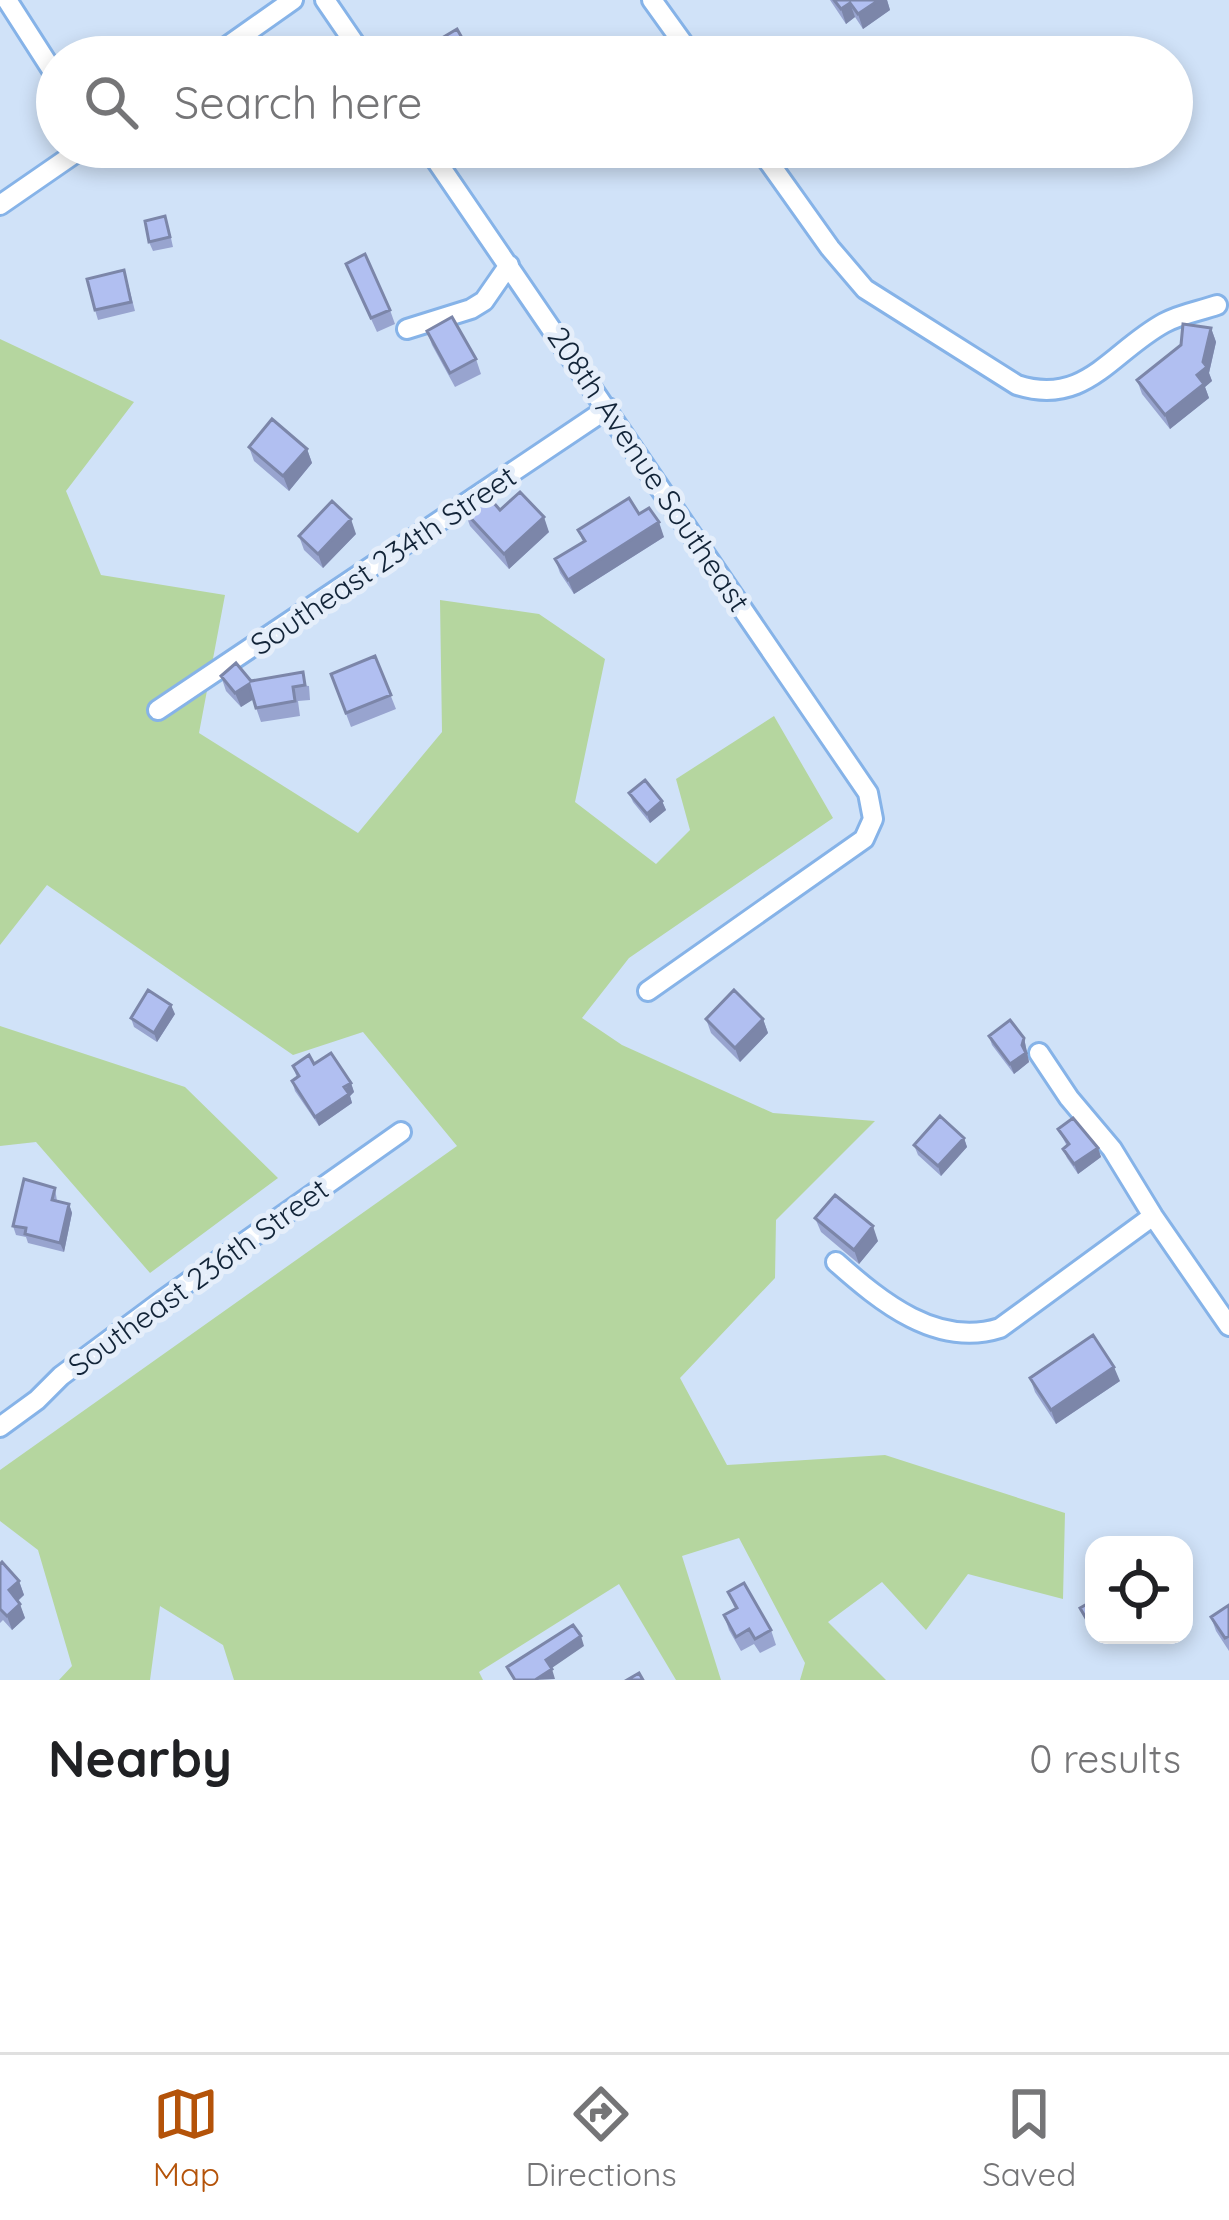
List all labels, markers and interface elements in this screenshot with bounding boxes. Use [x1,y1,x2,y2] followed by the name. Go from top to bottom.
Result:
[36,36,1193,168] search box
[78,69,144,135] icon: search
[174,74,422,130] text: Search here
[539,319,759,619] street label: 208th Avenue Southeast
[243,457,523,663] street label: Southeast 234th Street
[60,1170,336,1384] street label: Southeast 236th Street
[1085,1536,1193,1644] map controls
[1085,1536,1193,1644] button: locate
[48,1726,232,1790] text: Nearby
[1029,1734,1181,1783] text: 0 results
[153,2081,220,2194] tab: Map
[525,2081,677,2194] tab: Directions
[982,2081,1076,2194] tab: Saved

